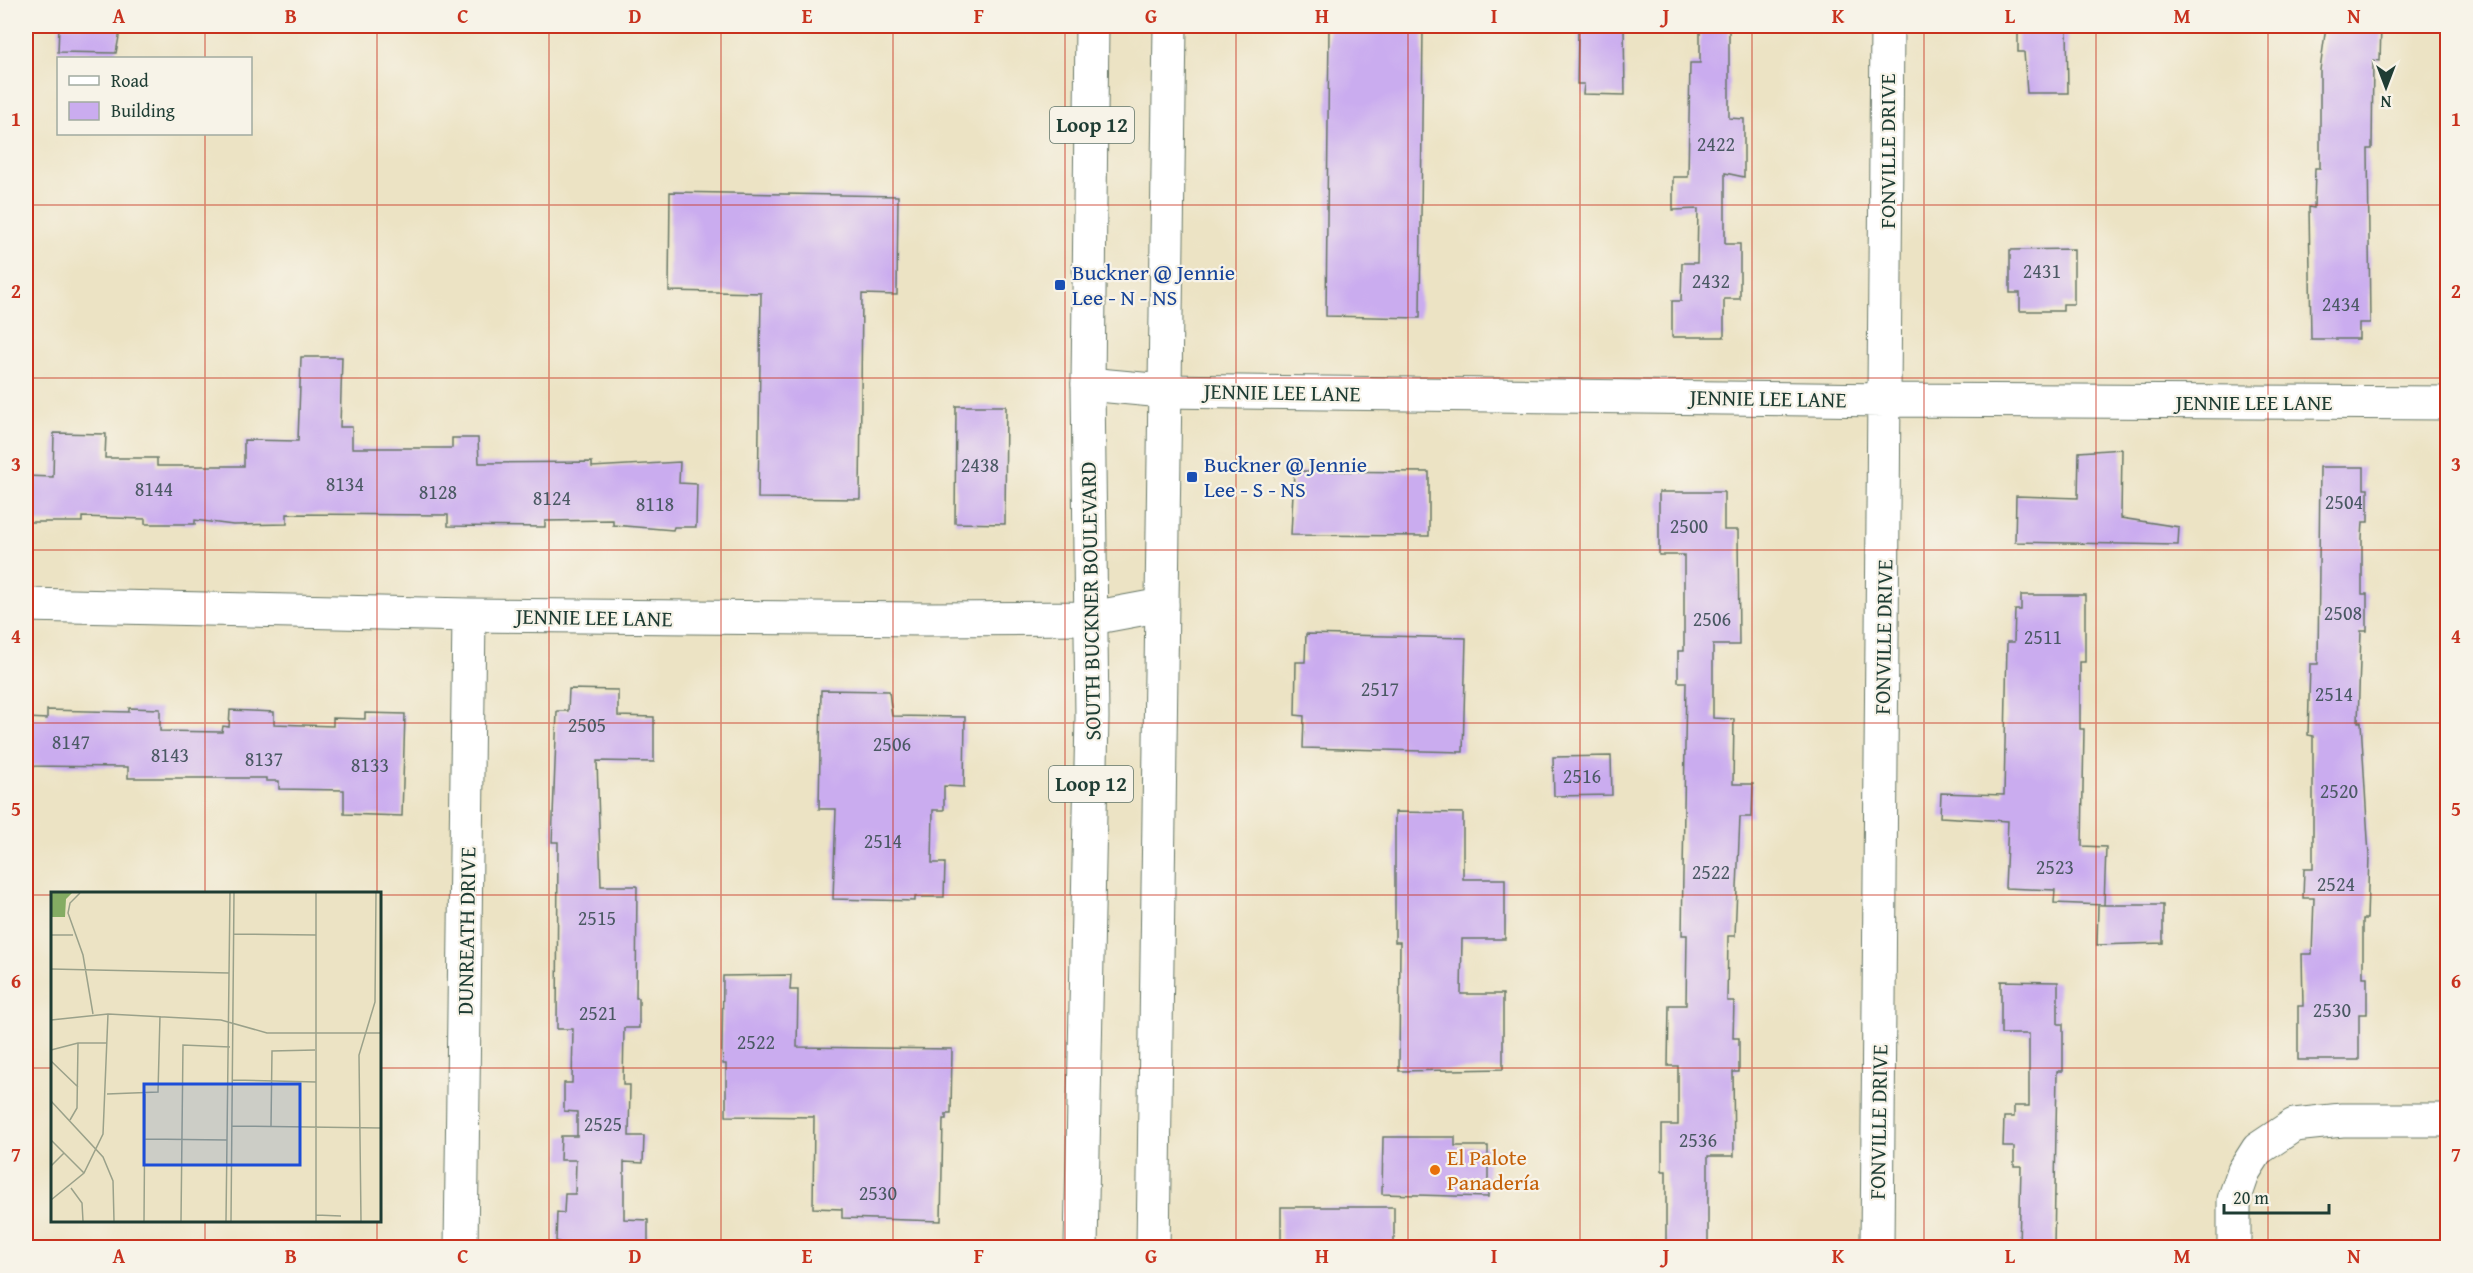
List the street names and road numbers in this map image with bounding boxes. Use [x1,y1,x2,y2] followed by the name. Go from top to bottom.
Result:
[1871,73,1903,229] street label: FONVILLE DRIVE
[1050,107,1134,143] road number: Loop 12
[1200,375,1361,409] street label: JENNIE LEE LANE
[1686,381,1847,415] street label: JENNIE LEE LANE
[2173,386,2332,418] street label: JENNIE LEE LANE
[1072,461,1108,741] street label: SOUTH BUCKNER BOULEVARD
[1866,559,1900,715] street label: FONVILLE DRIVE
[512,600,673,634] street label: JENNIE LEE LANE
[1049,766,1133,802] road number: Loop 12
[449,847,483,1015] street label: DUNREATH DRIVE
[1861,1044,1895,1200] street label: FONVILLE DRIVE

